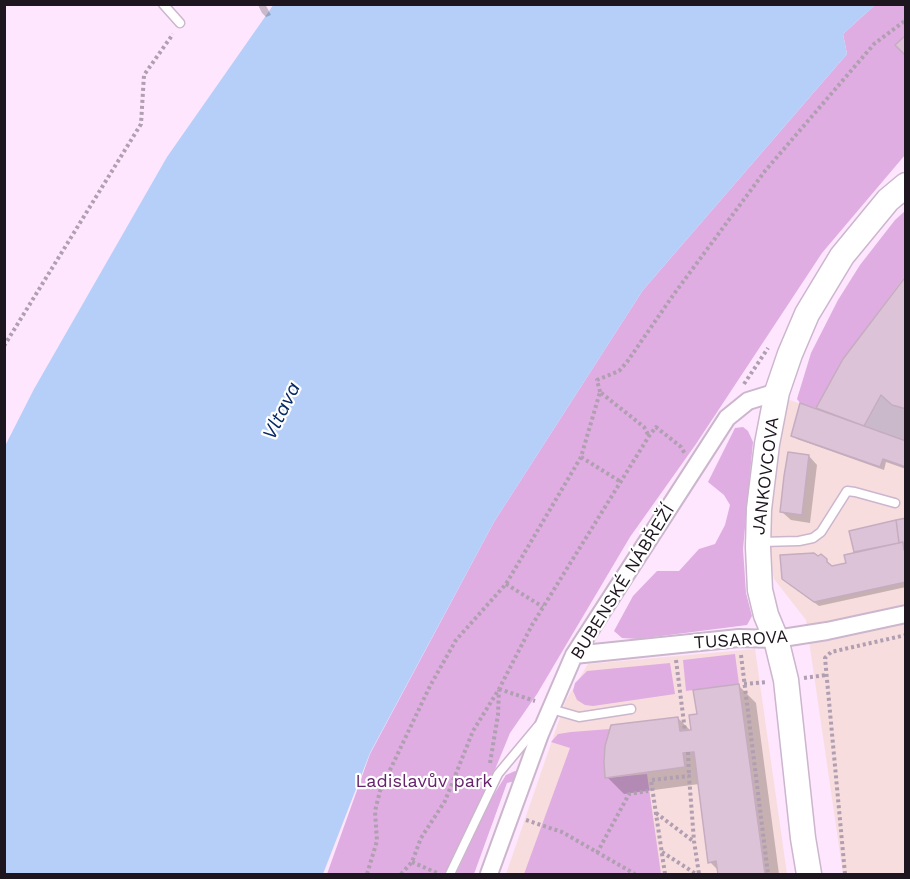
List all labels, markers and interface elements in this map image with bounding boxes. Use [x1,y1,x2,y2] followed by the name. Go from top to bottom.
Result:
[258,378,306,444] water label: Vltava
[748,416,784,536] street label: JANKOVCOVA
[566,500,680,664] street label: BUBENSKÉ NÁBŘEŽÍ
[693,626,789,654] street label: TUSAROVA
[356,771,492,793] park label: Ladislavův park

